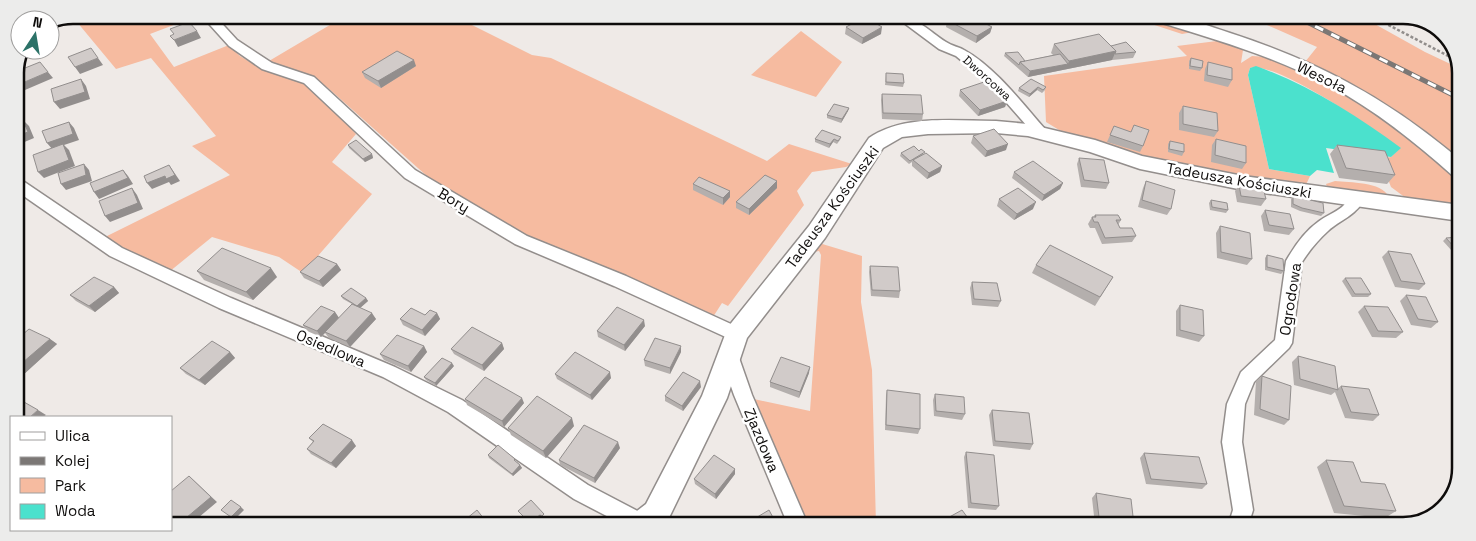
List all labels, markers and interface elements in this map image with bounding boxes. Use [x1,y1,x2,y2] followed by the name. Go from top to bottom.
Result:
[10,10,60,60] north arrow
[31,13,44,32] text: N
[959,52,1015,104] street label: Dworcowa
[1294,57,1350,97] street label: Wesoła
[781,142,883,272] street label: Tadeusza Kościuszki
[1165,158,1313,202] street label: Tadeusza Kościuszki
[435,183,473,217] street label: Bory
[1275,261,1305,337] street label: Ogrodowa
[293,325,369,371] street label: Osiedlowa
[740,405,784,475] street label: Zjazdowa
[10,416,172,531] legend
[55,426,90,445] text: Ulica
[55,451,89,470] text: Kolej
[55,476,86,495] text: Park
[55,501,96,520] text: Woda

